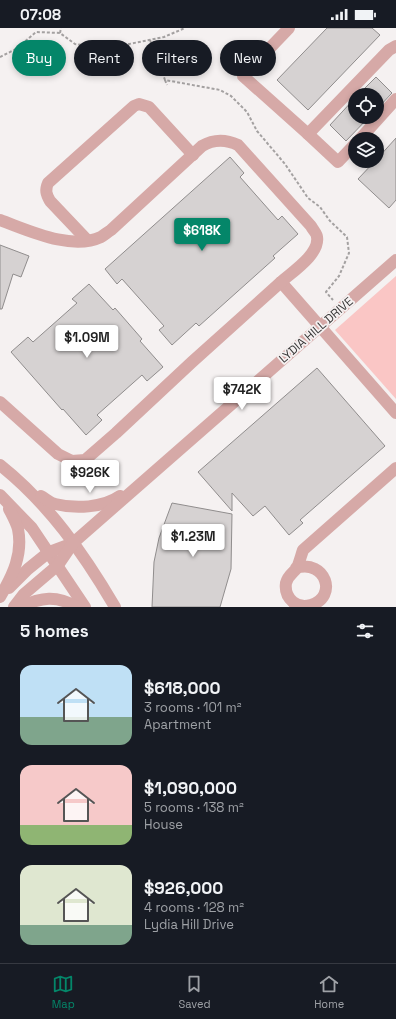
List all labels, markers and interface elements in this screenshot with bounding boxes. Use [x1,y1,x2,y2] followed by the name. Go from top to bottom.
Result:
[20,5,61,24] text: 07:08
[12,40,66,76] chip: Buy
[74,40,134,76] chip: Rent
[142,40,212,76] chip: Filters
[220,40,276,76] chip: New
[348,88,384,168] map controls
[348,88,384,124] button: locate
[348,132,384,168] button: layers
[174,218,230,252] pin: $618K
[183,222,221,239] text: $618K
[276,293,357,367] street label: LYDIA HILL DRIVE
[54,325,120,359] pin: $1.09M
[64,329,110,346] text: $1.09M
[214,377,270,411] pin: $742K
[223,381,261,398] text: $742K
[62,460,118,494] pin: $926K
[70,464,110,481] text: $926K
[160,524,226,558] pin: $1.23M
[171,528,215,545] text: $1.23M
[20,620,89,642] text: 5 homes
[354,620,376,642] icon: filters
[144,677,220,699] text: $618,000
[52,681,100,729] icon: home
[144,699,242,716] text: 3 rooms · 101 m²
[144,716,212,733] text: Apartment
[144,777,237,799] text: $1,090,000
[52,781,100,829] icon: home
[144,799,244,816] text: 5 rooms · 138 m²
[144,816,183,833] text: House
[144,877,223,899] text: $926,000
[52,881,100,929] icon: home
[144,899,244,916] text: 4 rooms · 128 m²
[144,916,234,933] text: Lydia Hill Drive
[52,973,75,1011] tab: Map
[178,973,211,1011] tab: Saved
[314,973,344,1011] tab: Home

